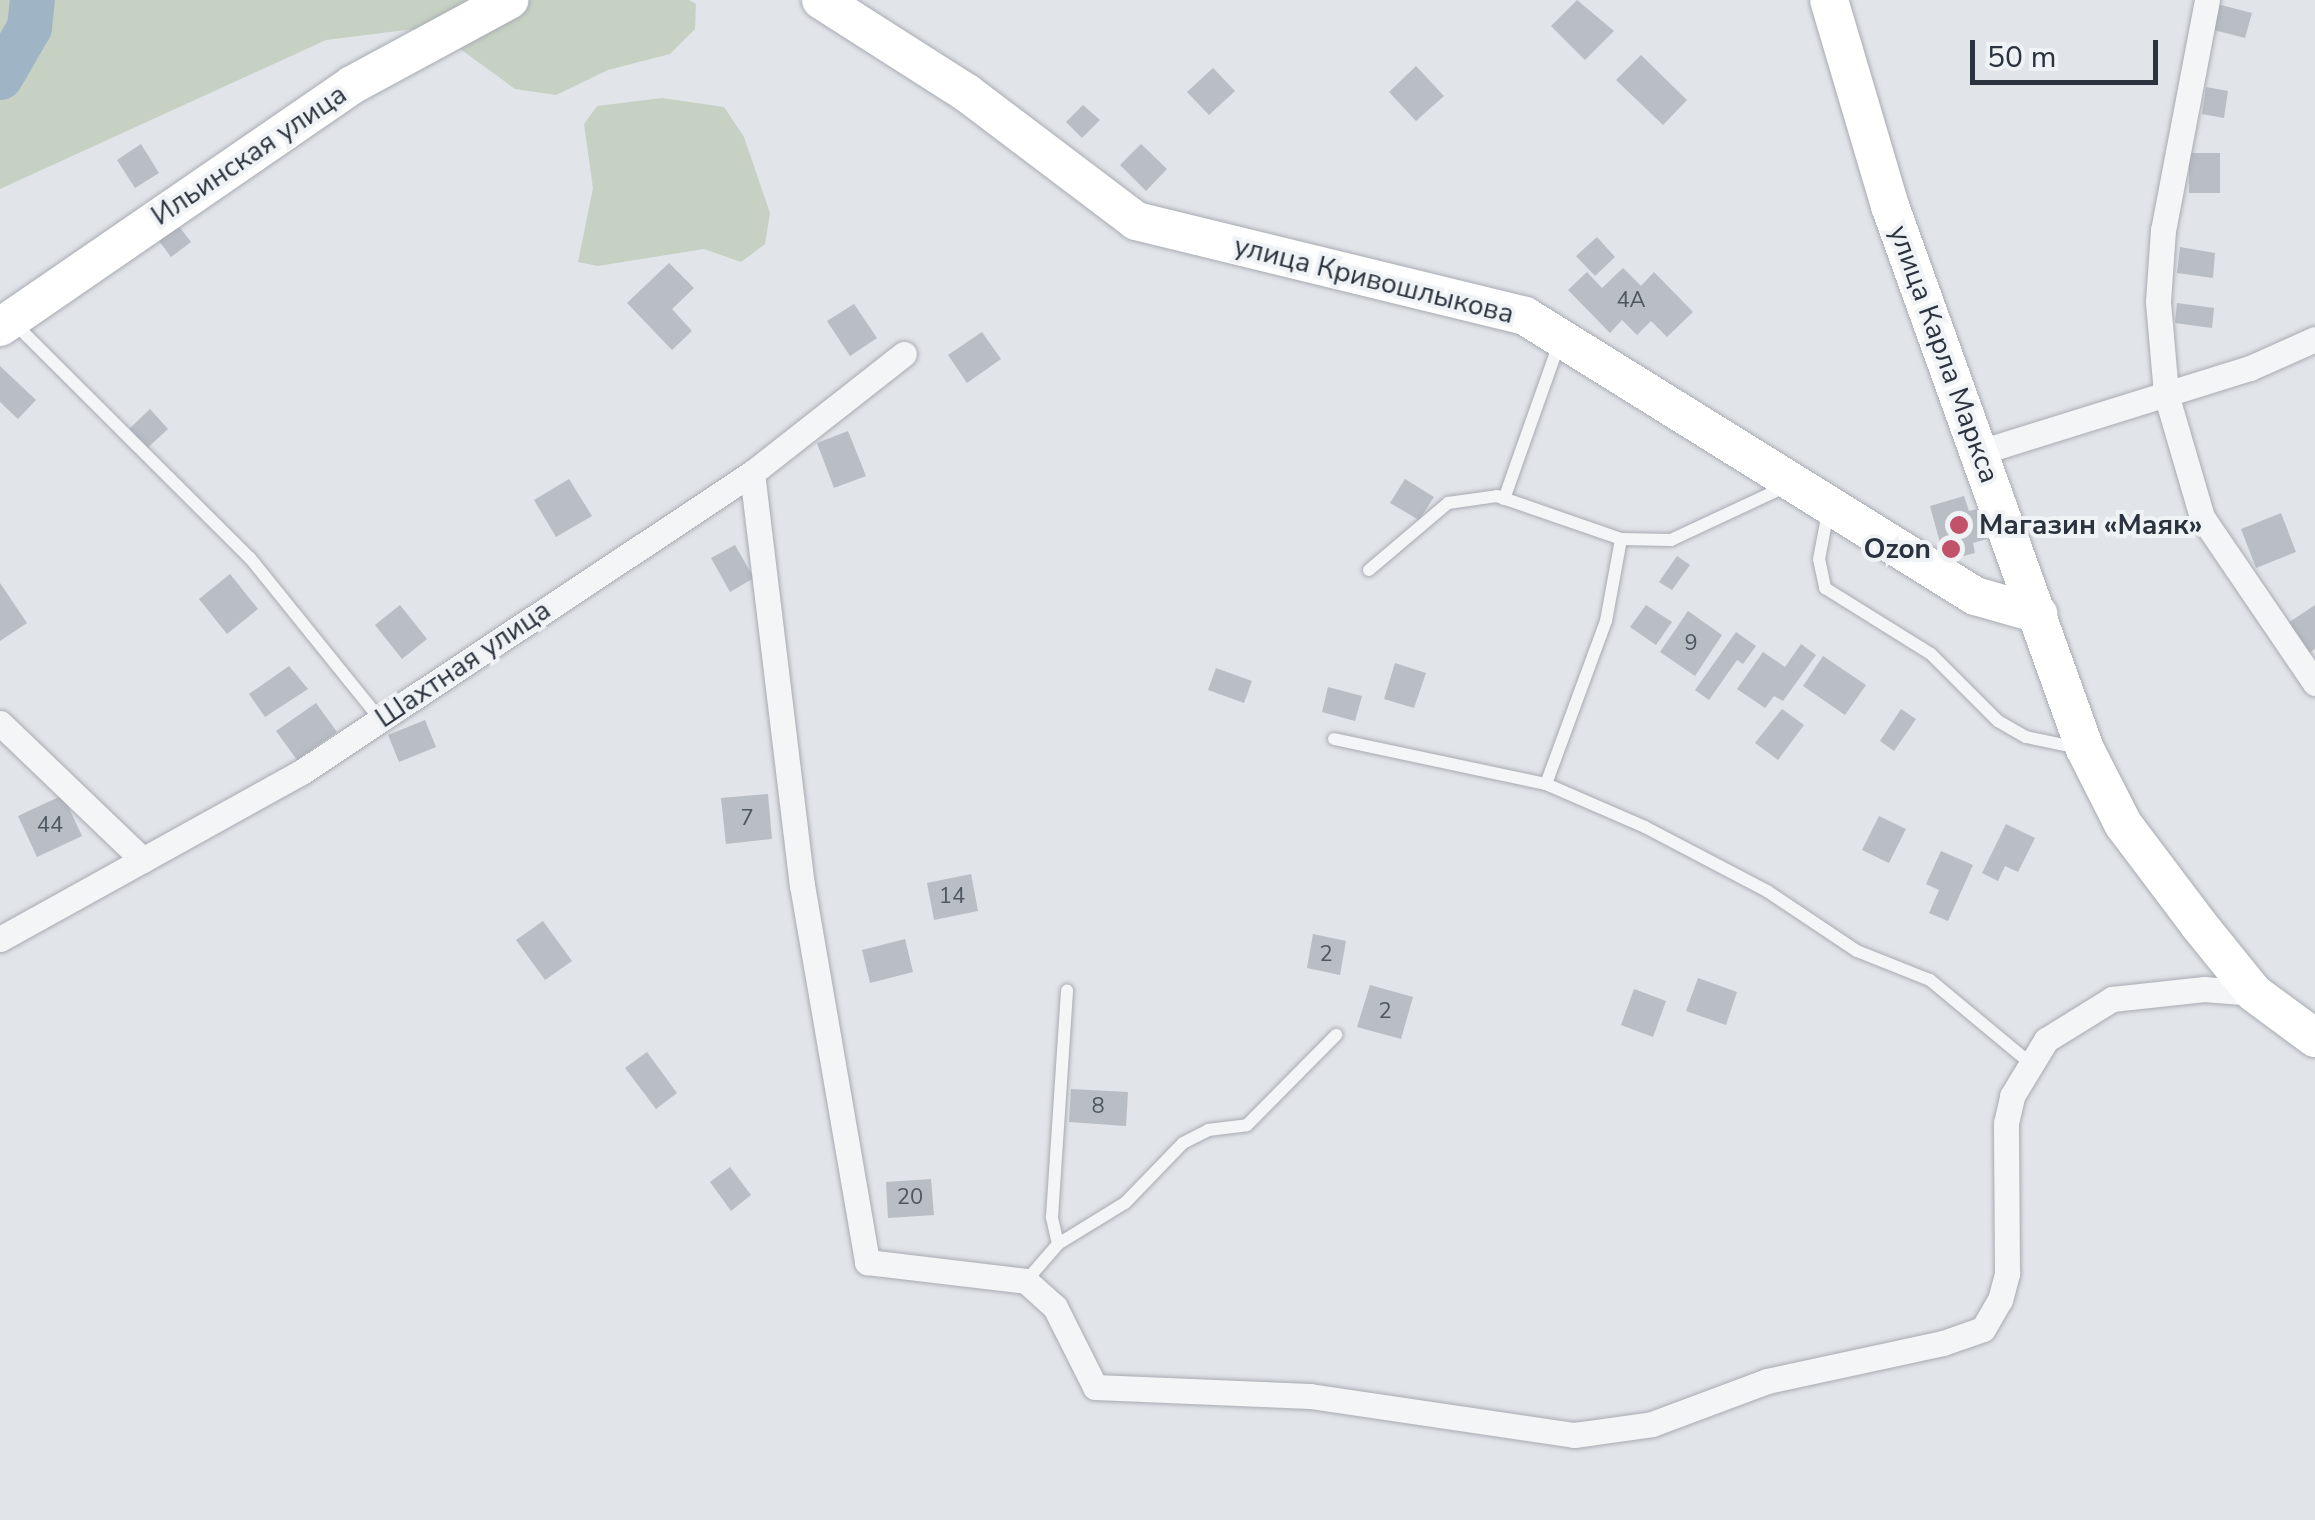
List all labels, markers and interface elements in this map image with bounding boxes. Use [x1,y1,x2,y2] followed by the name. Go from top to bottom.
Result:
[1975,20,2162,82] scale bar
[1987,37,2056,78] text: 50 m
[145,77,353,233] street label: Ильинская улица
[1882,221,2006,487] street label: улица Карла Маркса
[1231,229,1517,331] street label: улица Кривошлыкова
[1616,288,1646,314] house number: 4А
[1979,508,2203,542] place label: Магазин «Маяк»
[1948,514,1970,536] marker: Магазин «Маяк»
[1864,532,1931,566] place label: Ozon
[1940,538,1962,560] marker: Ozon
[369,593,557,735] street label: Шахтная улица
[1684,631,1698,657] house number: 9
[740,806,754,832] house number: 7
[37,813,63,839] house number: 44
[939,884,965,910] house number: 14
[1319,942,1333,968] house number: 2
[1378,999,1392,1025] house number: 2
[1091,1094,1105,1120] house number: 8
[897,1185,923,1211] house number: 20

